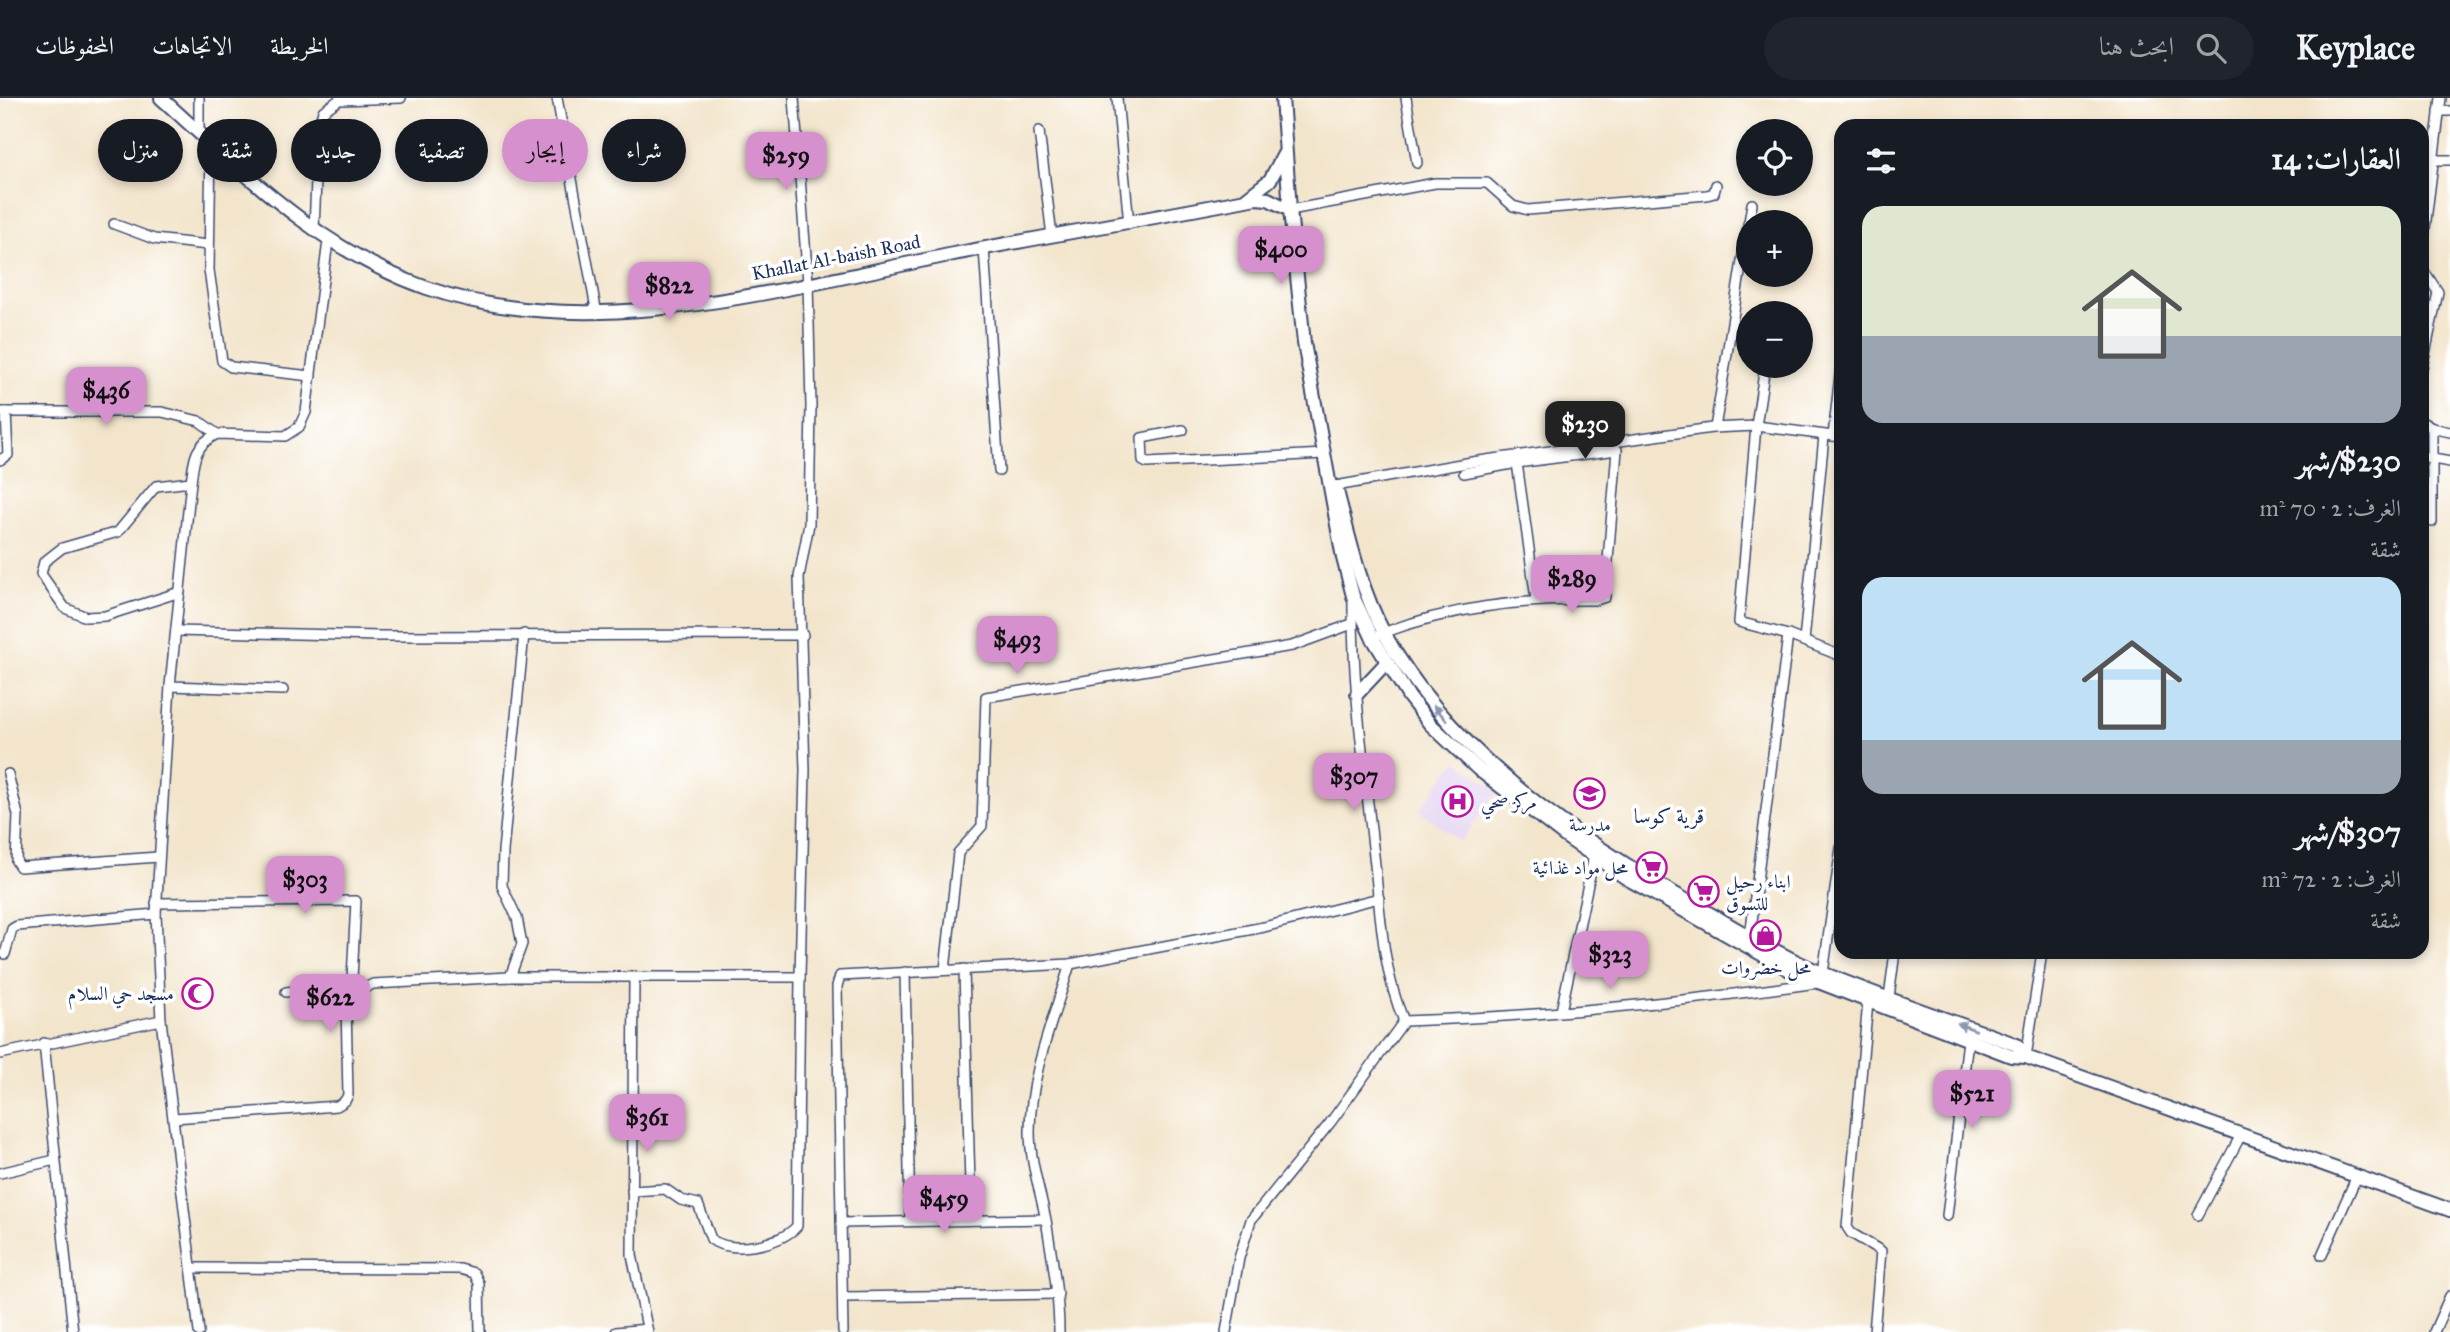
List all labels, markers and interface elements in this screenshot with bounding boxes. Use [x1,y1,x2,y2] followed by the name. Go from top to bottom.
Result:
[1764,17,2254,80] search box
[2296,28,2415,68] text: Keyplace
[2192,29,2230,67] icon: search
[2099,30,2174,62] text: ابحث هنا
[35,31,114,61] text: المحفوظات
[152,31,232,61] text: الاتجاهات
[270,31,329,61] text: الخريطة
[98,119,183,182] chip: منزل
[197,119,277,182] chip: شقة
[291,119,381,182] chip: جديد
[395,119,488,182] chip: تصفية
[502,119,588,182] chip: إيجار
[602,119,686,182] chip: شراء
[1736,119,1813,378] map controls
[1736,119,1813,196] button: locate
[745,132,827,192] pin: $259
[762,141,810,169] text: $259
[2271,141,2401,177] text: العقارات: 14
[1862,142,1900,180] icon: filters
[1736,210,1813,287] button: +
[1240,226,1322,286] pin: $400
[750,230,923,285] street label: Khallat Al-baish Road
[1254,235,1308,263] text: $400
[2069,251,2195,377] icon: home
[628,262,710,322] pin: $822
[645,271,693,299] text: $822
[1736,301,1813,378] button: −
[65,368,147,427] pin: $436
[82,376,130,404] text: $436
[1544,402,1626,461] pin: $230
[1561,410,1609,438] text: $230
[2296,443,2401,479] text: $230/شهر
[2259,494,2401,522] text: الغرف: 2 · 70 m²
[2371,535,2401,563] text: شقة
[1531,556,1613,615] pin: $289
[1547,564,1597,592] text: $289
[976,616,1058,676] pin: $493
[2069,622,2195,748] icon: home
[993,625,1041,653] text: $493
[1433,705,1448,722] one-way arrow
[1313,754,1395,813] pin: $307
[1330,762,1378,790] text: $307
[1573,776,1607,810] school or university icon: مدرسة
[1441,784,1475,818] hospital icon: مركز صحي
[1481,790,1537,820] place label: مركز صحي
[1634,803,1704,829] district label: قرية كوسا
[1569,813,1611,836] place label: مدرسة
[2295,814,2401,850] text: $307/شهر
[1634,850,1668,884] supermarket icon: محل مواد غذائية
[264,856,346,916] pin: $303
[1533,856,1628,881] place label: محل مواد غذائية
[282,865,328,893] text: $303
[2261,865,2401,893] text: الغرف: 2 · 72 m²
[1726,870,1791,916] place label: ابناء رحيل للتسوق
[1686,875,1720,909] supermarket icon: ابناء رحيل للتسوق
[2371,906,2401,934] text: شقة
[1749,919,1783,953] shop icon: محل خضروات
[1569,932,1651,991] pin: $323
[1588,940,1632,968] text: $323
[1721,956,1811,981] place label: محل خضروات
[289,974,371,1034] pin: $622
[180,976,214,1010] mosque icon: مسجد حي السلام
[68,982,174,1010] place label: مسجد حي السلام
[306,983,354,1011] text: $622
[1957,1021,1978,1032] one-way arrow
[1931,1070,2013,1130] pin: $521
[1950,1079,1994,1107] text: $521
[606,1094,688,1154] pin: $361
[625,1103,669,1131] text: $361
[903,1176,985,1235] pin: $459
[919,1184,969,1212] text: $459

